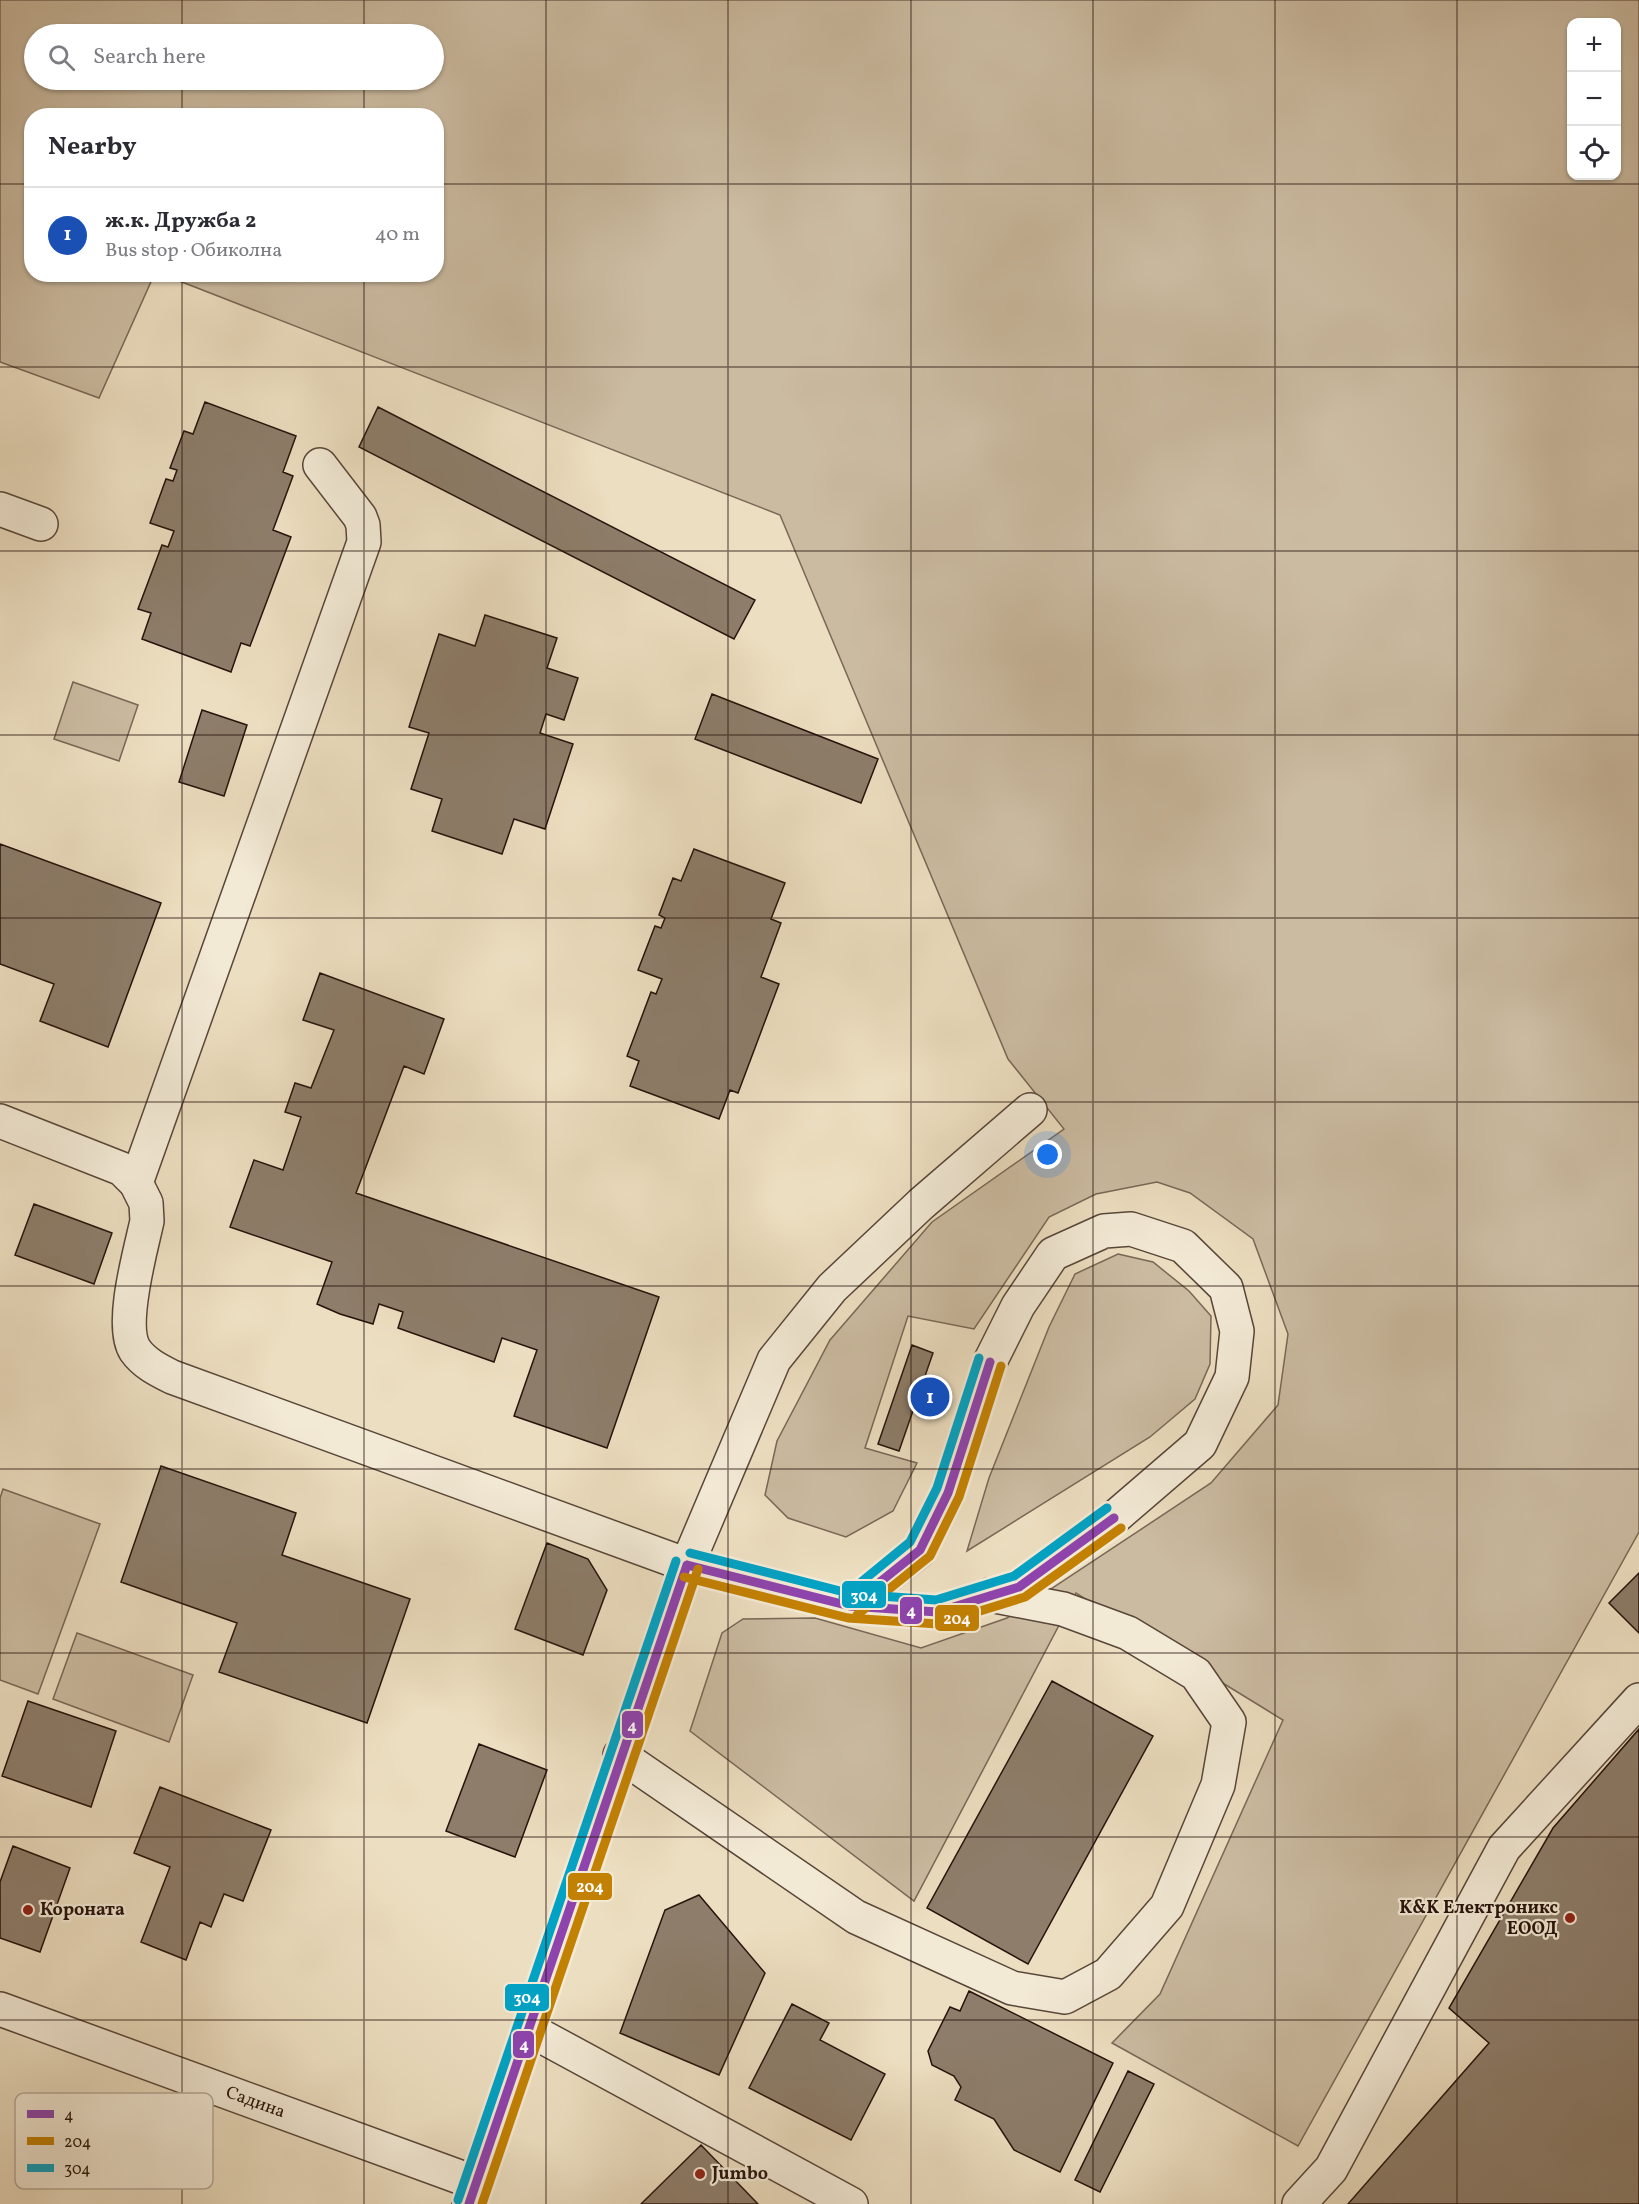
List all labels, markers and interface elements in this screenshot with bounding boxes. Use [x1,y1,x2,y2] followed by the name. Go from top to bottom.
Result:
[1567,18,1621,180] map controls
[1567,18,1621,72] button: +
[24,24,444,90] search box
[45,41,78,74] icon: search
[93,42,206,73] text: Search here
[1567,72,1621,126] button: −
[1567,126,1621,180] button: locate
[48,129,137,165] text: Nearby
[105,206,257,237] text: ж.к. Дружба 2
[63,221,72,249] text: 1
[375,221,420,249] text: 40 m
[105,237,282,265] text: Bus stop · Обиколна
[1033,1140,1062,1169] your location
[910,1374,950,1420] pin: 1
[841,1580,887,1609] line badge: 304
[850,1586,878,1608] text: 304
[899,1596,923,1625] line badge: 4
[906,1601,916,1623] text: 4
[934,1604,980,1632] line badge: 204
[943,1609,971,1631] text: 204
[621,1710,644,1739] line badge: 4
[627,1716,637,1738] text: 4
[567,1872,613,1901] line badge: 204
[576,1877,604,1899] text: 204
[1399,1896,1558,1942] place label: K&K Електроникс ЕООД
[40,1898,125,1923] place label: Короната
[21,1903,35,1917] marker: Короната
[1563,1911,1577,1925] marker: K&K Електроникс ЕООД
[504,1983,550,2012] line badge: 304
[513,1988,541,2010] text: 304
[512,2030,535,2059] line badge: 4
[519,2035,529,2057] text: 4
[222,2080,289,2125] street label: Садина
[15,2093,213,2189] legend
[64,2105,74,2127] text: 4
[64,2132,91,2154] text: 204
[64,2159,91,2181] text: 304
[711,2162,768,2187] place label: Jumbo
[693,2167,707,2181] marker: Jumbo

